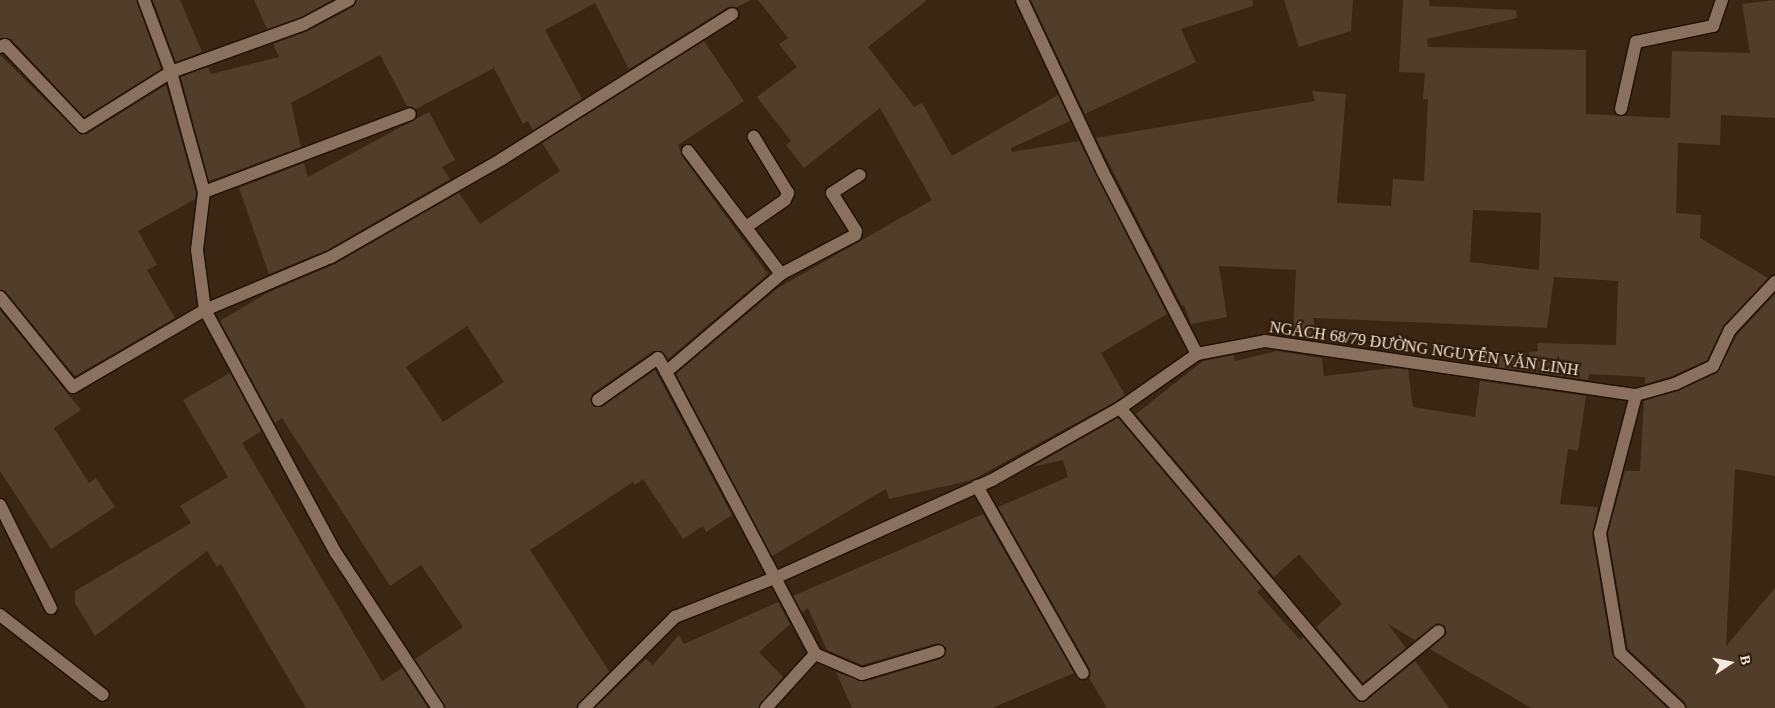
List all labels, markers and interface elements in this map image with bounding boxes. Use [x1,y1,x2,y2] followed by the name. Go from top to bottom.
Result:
[1268,318,1580,380] street label: NGÁCH 68/79 ĐƯỜNG NGUYỄN VĂN LINH
[1705,638,1755,688] north arrow
[1737,654,1753,666] text: B

